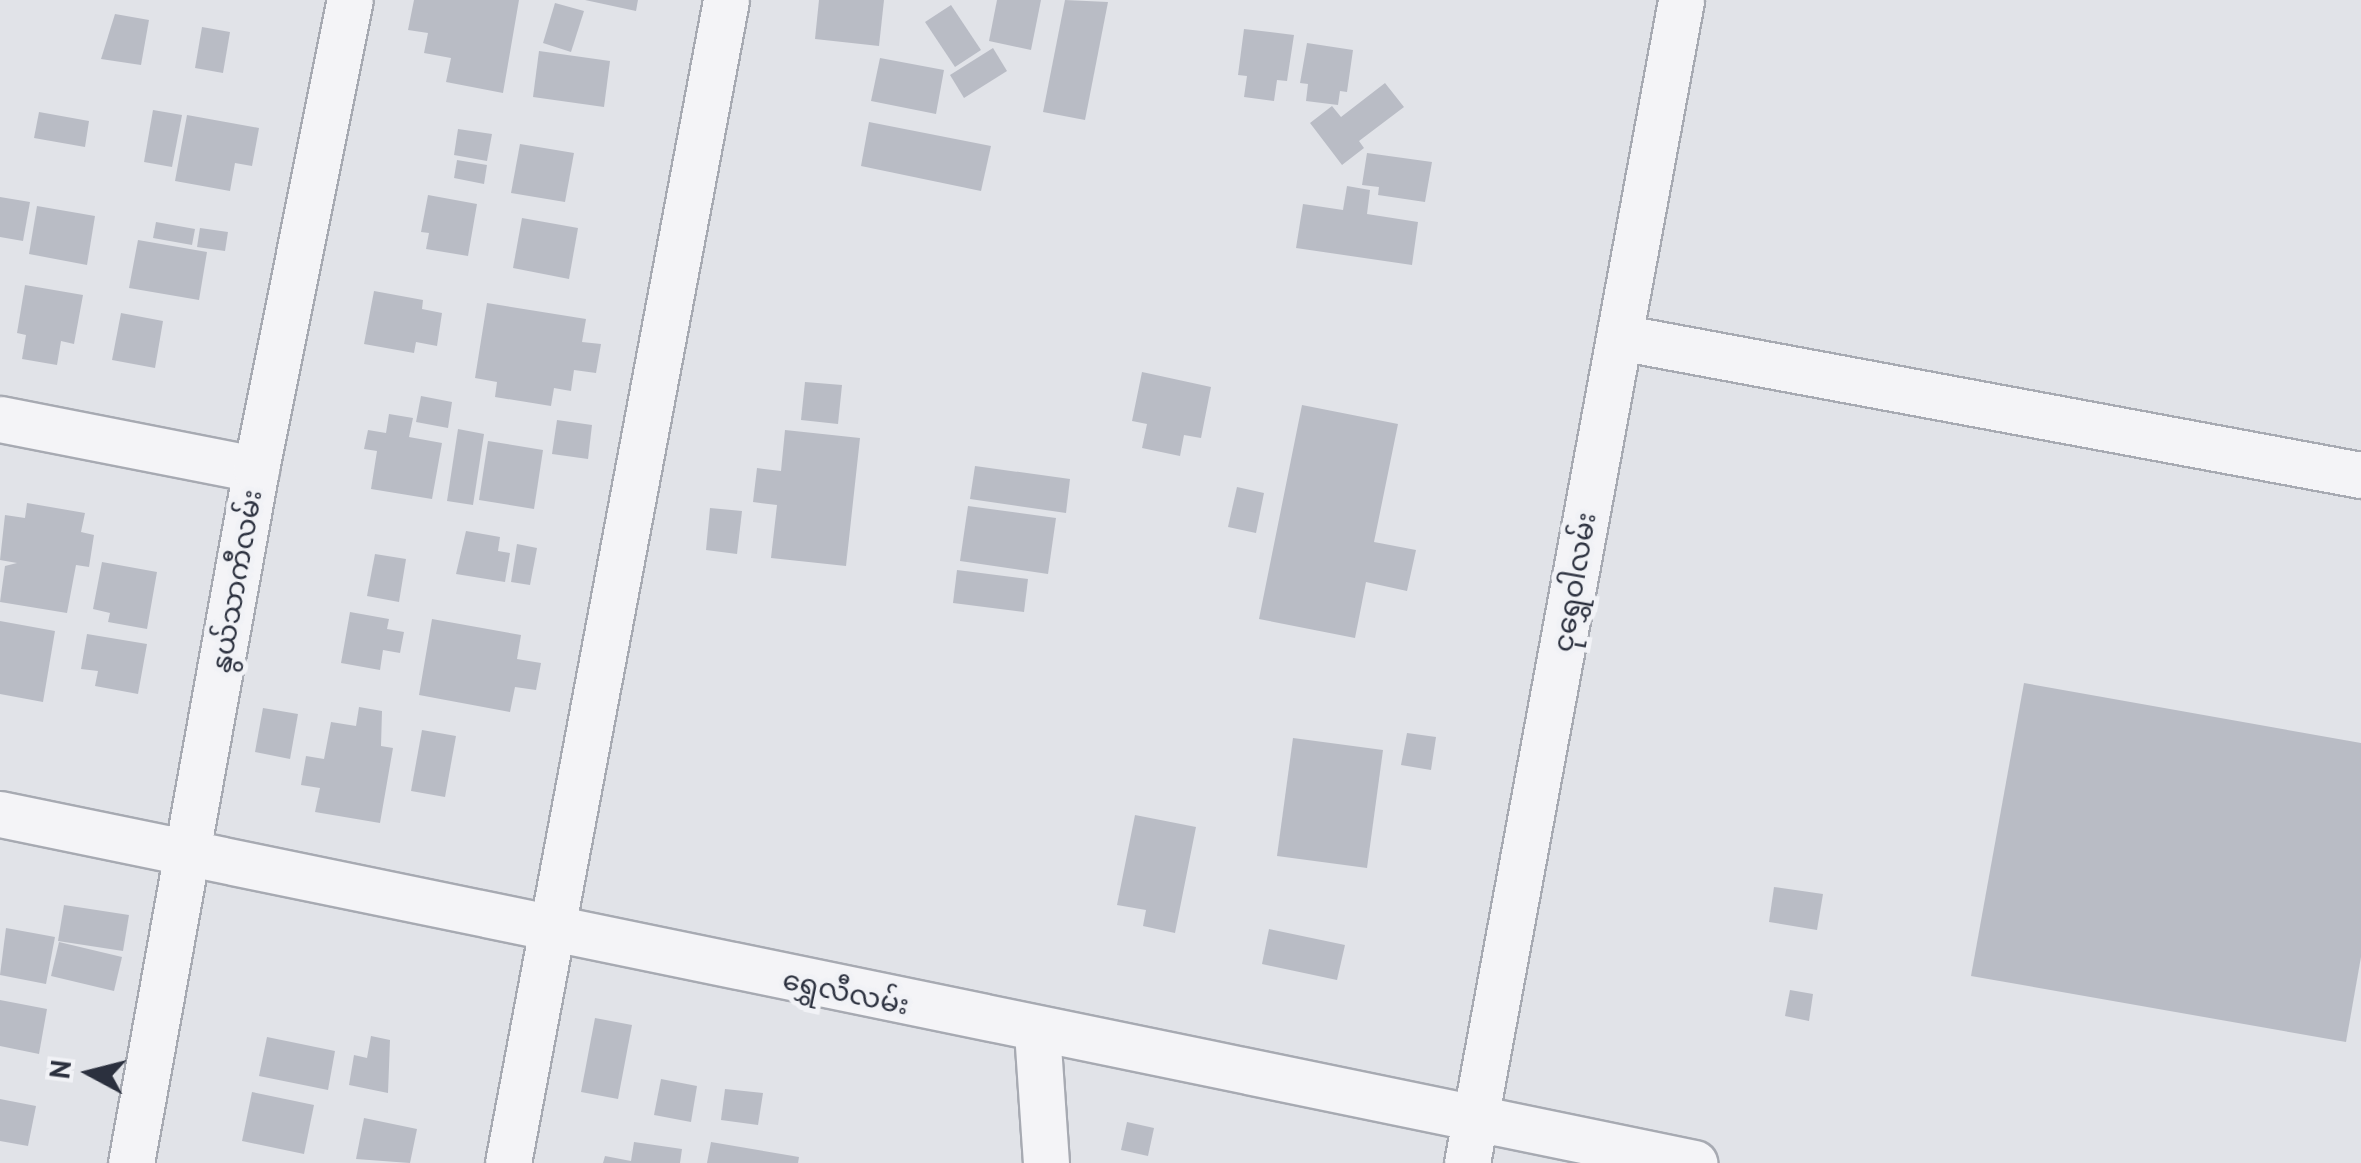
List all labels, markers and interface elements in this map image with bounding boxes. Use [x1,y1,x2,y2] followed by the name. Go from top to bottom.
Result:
[203,487,269,675] street label: နွယ်သာကီလမ်း
[1545,510,1603,654] street label: ငုရွှေဝါလမ်း
[780,962,912,1022] street label: ရွှေလီလမ်း
[40,1023,140,1123] north arrow
[40,1058,79,1081] text: N

